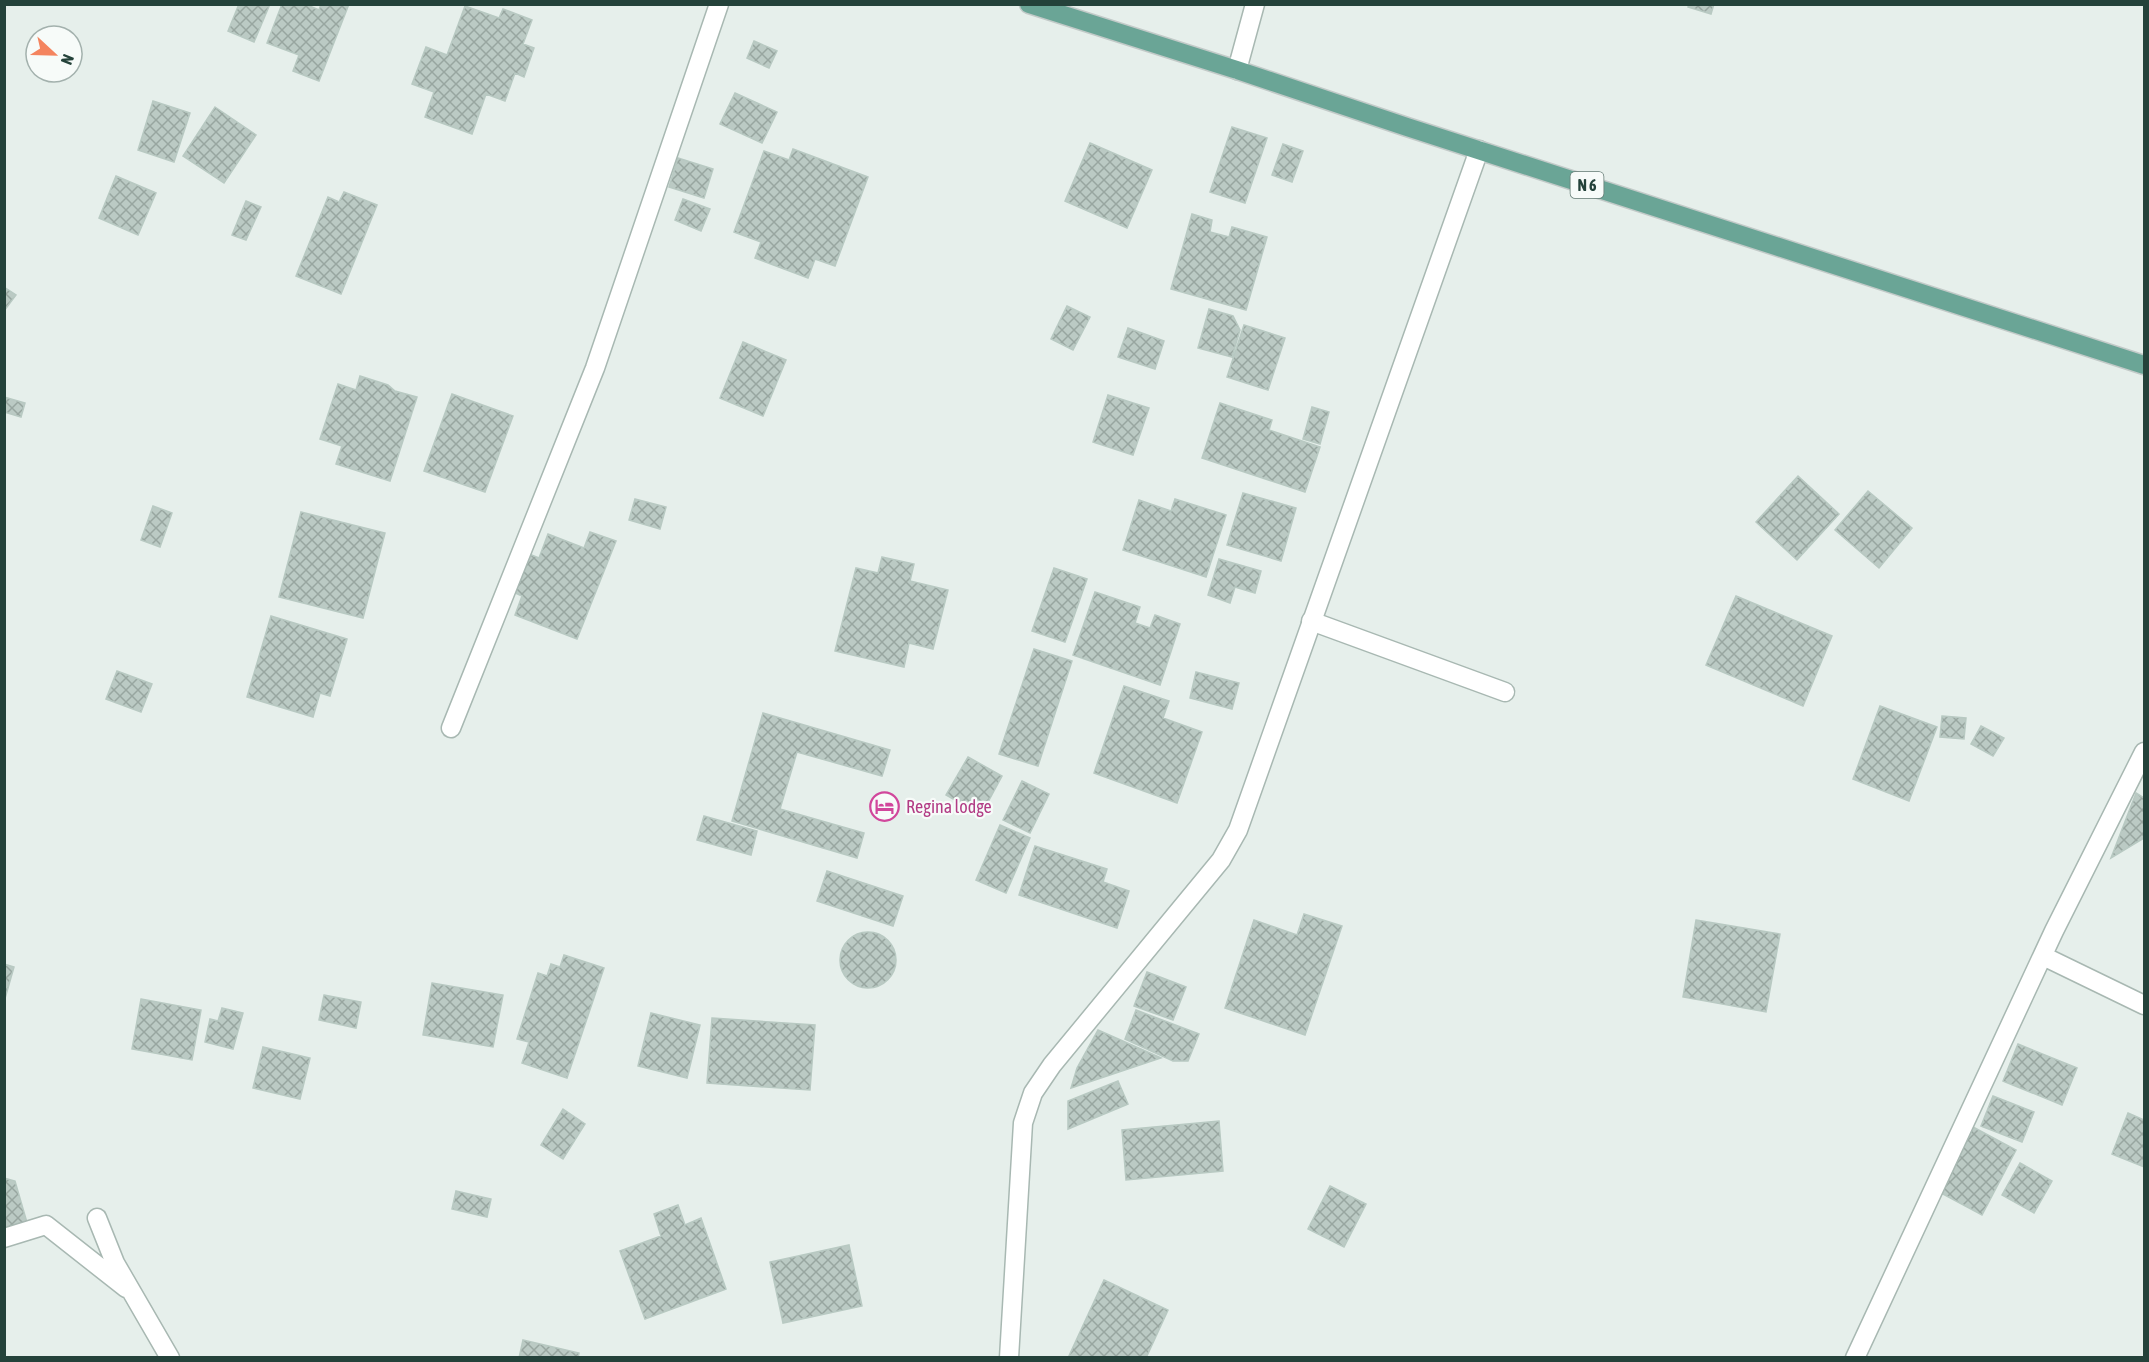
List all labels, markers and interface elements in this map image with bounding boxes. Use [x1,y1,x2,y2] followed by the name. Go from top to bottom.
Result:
[24,24,84,84] north arrow
[58,52,78,67] text: N
[1570,172,1604,198] road number: N 6
[869,790,901,822] hotel icon: Regina lodge
[906,796,992,817] place label: Regina lodge

